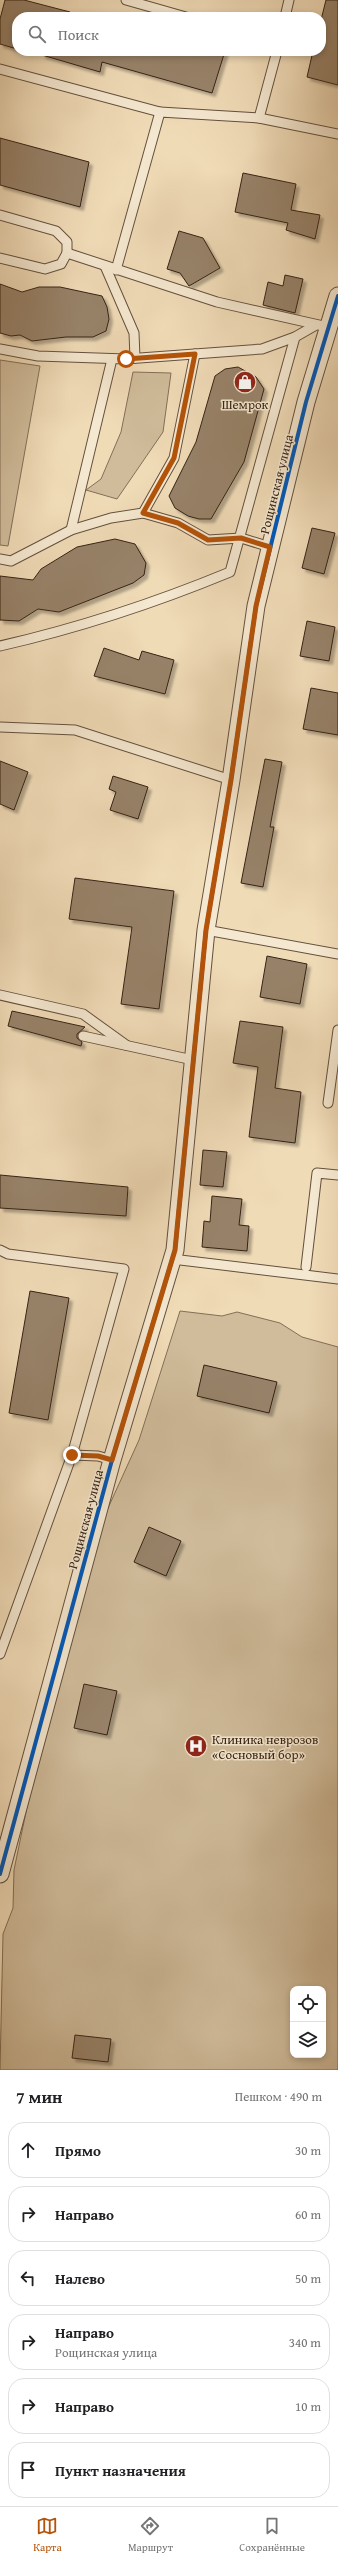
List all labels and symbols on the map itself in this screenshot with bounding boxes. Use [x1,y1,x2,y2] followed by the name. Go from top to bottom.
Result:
[117,350,135,368] route start
[232,369,258,395] shop icon: Шемрок
[222,395,269,414] place label: Шемрок
[255,431,298,536] street label: Рощинская улица
[63,1446,81,1464] route end
[63,1467,108,1571] street label: Рощинская улица
[212,1730,318,1764] place label: Клиника неврозов «Сосновый бор»
[183,1733,209,1759] hospital icon: Клиника неврозов «Сосновый бор»

